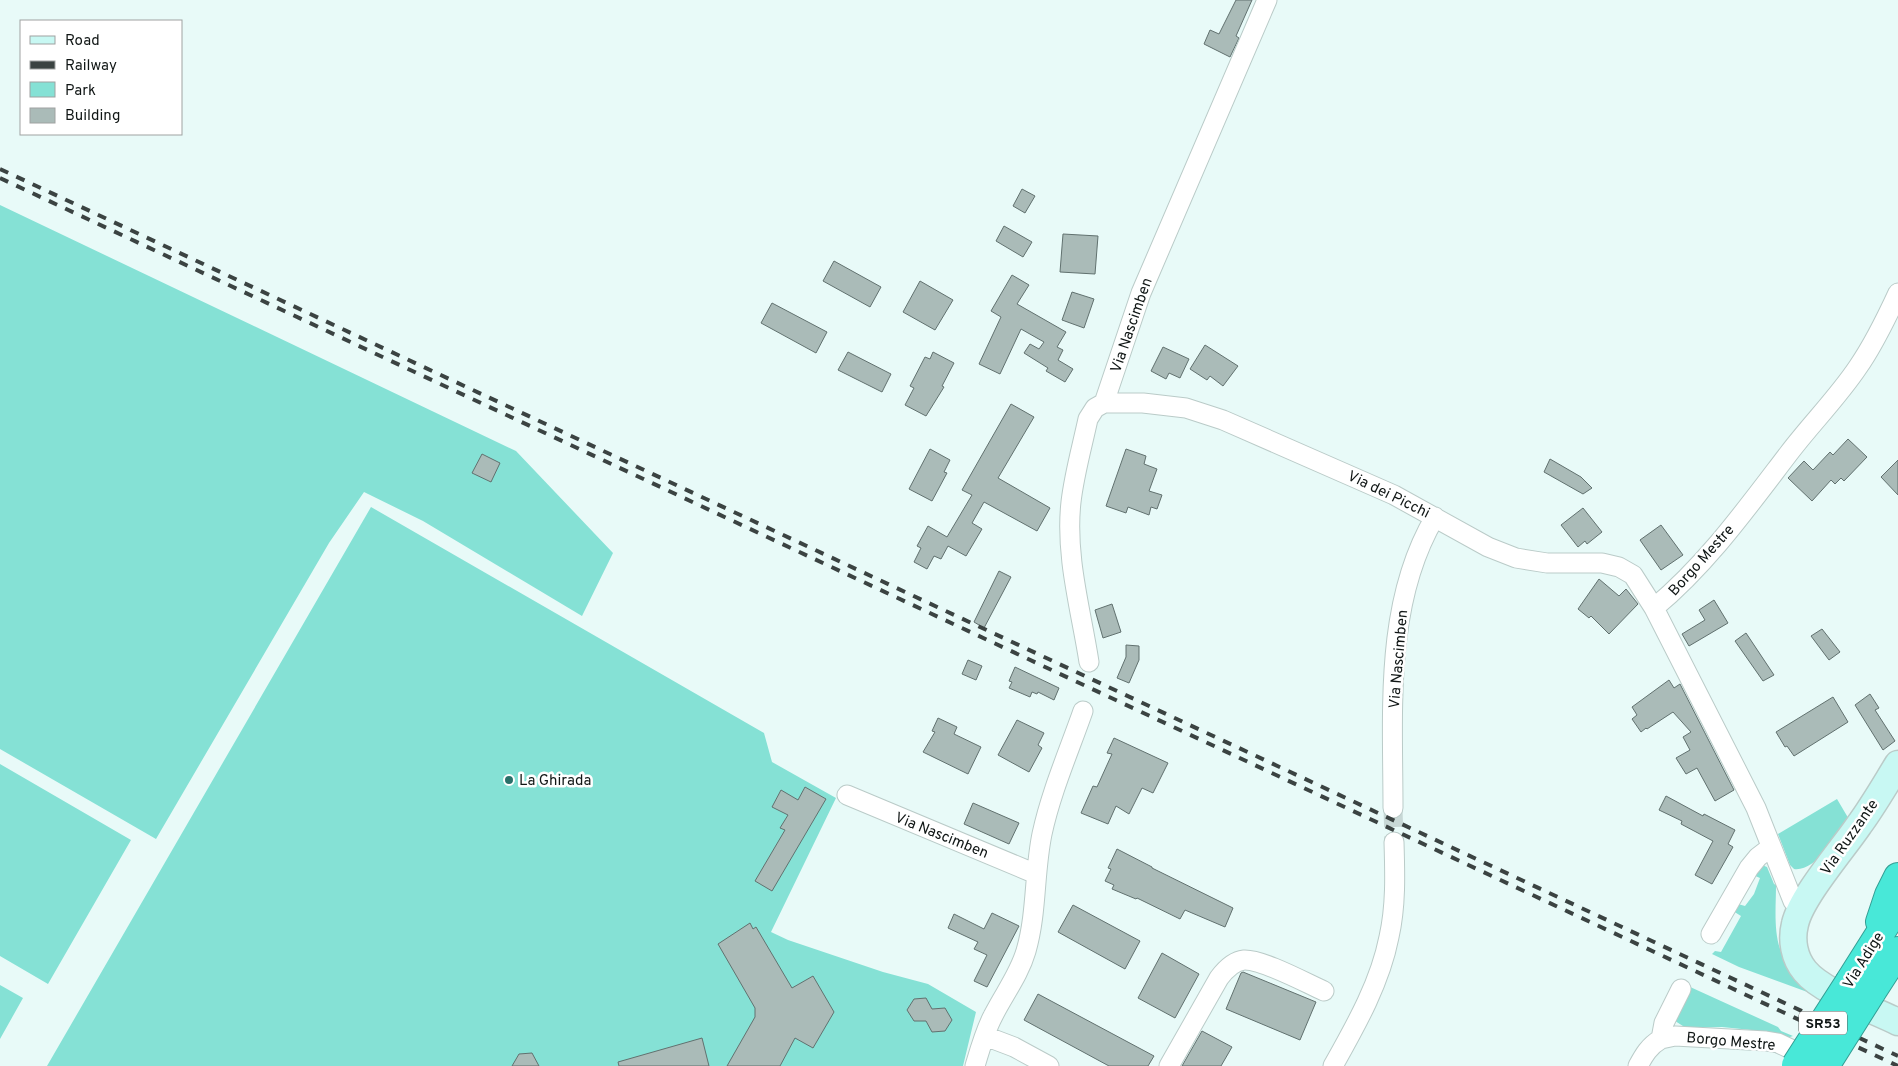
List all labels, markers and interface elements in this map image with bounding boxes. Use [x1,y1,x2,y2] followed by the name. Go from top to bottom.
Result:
[20,20,182,135] legend
[65,32,100,51] text: Road
[65,57,117,76] text: Railway
[65,82,96,101] text: Park
[65,107,120,126] text: Building
[1107,275,1158,376] street label: Via Nascimben
[1344,467,1433,524] street label: Via dei Picchi
[1665,521,1739,601] street label: Borgo Mestre
[1386,609,1413,709] street label: Via Nascimben
[519,772,591,791] place label: La Ghirada
[503,774,515,786] marker: La Ghirada
[1817,796,1883,879] street label: Via Ruzzante
[892,809,991,864] street label: Via Nascimben
[1839,929,1889,993] street label: Via Adige
[1799,1011,1847,1034] road number: SR53
[1685,1029,1776,1056] street label: Borgo Mestre

